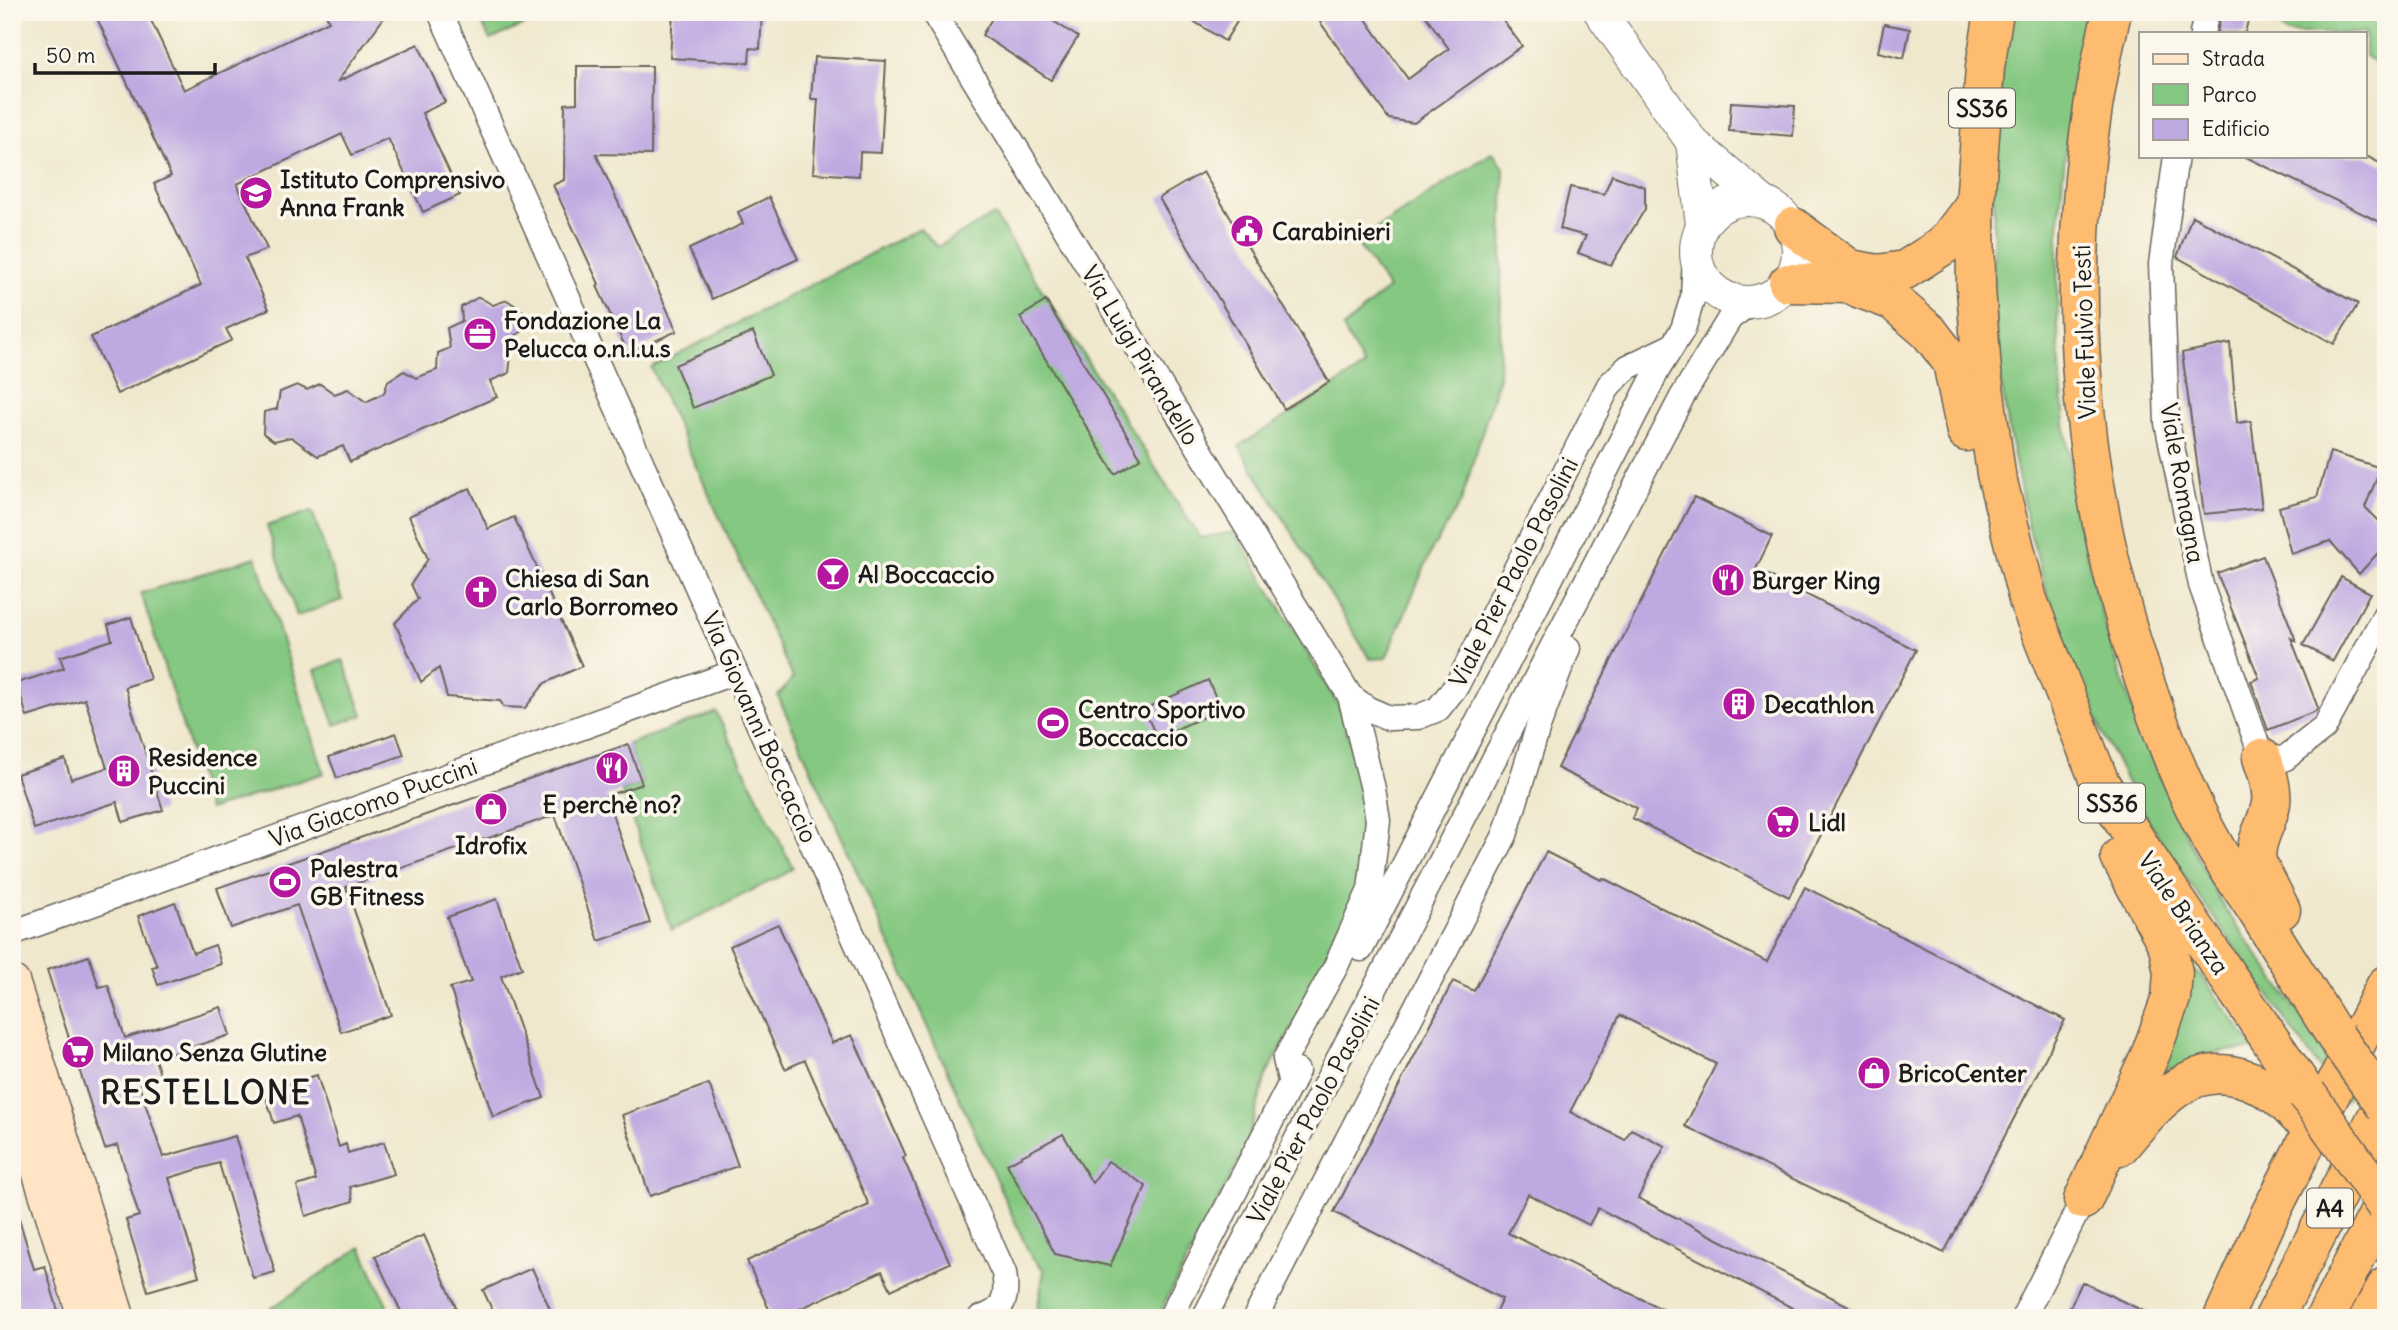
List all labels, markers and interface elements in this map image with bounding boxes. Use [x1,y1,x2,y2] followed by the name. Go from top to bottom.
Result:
[35,32,215,76] scale bar
[2139,32,2366,158] legend
[46,42,95,69] text: 50 m
[2202,45,2265,72] text: Strada
[2202,81,2257,108] text: Parco
[1949,88,2015,128] road number: SS36
[2202,115,2270,142] text: Edificio
[280,164,505,222] place label: Istituto Comprensivo Anna Frank
[237,174,275,212] school or university icon: Istituto Comprensivo Anna Frank
[1228,212,1266,250] public building icon: Carabinieri
[1272,216,1391,246] place label: Carabinieri
[2066,244,2102,420] street label: Viale Fulvio Testi
[1075,260,1207,450] street label: Via Luigi Pirandello
[504,305,671,363] place label: Fondazione La Pelucca o.n.l.u.s
[461,315,499,353] office icon: Fondazione La Pelucca o.n.l.u.s
[2154,400,2212,566] street label: Viale Romagna
[1442,452,1584,692] street label: Viale Pier Paolo Pasolini
[814,555,852,593] bar icon: Al Boccaccio
[858,559,994,589] place label: Al Boccaccio
[1709,561,1747,599] restaurant icon: Burger King
[505,563,678,621] place label: Chiesa di San Carlo Borromeo
[1752,565,1881,595] place label: Burger King
[462,573,500,611] church icon: Chiesa di San Carlo Borromeo
[695,607,825,847] street label: Via Giovanni Boccaccio
[1720,685,1758,723] building icon: Decathlon
[1764,689,1874,719] place label: Decathlon
[1078,694,1246,752] place label: Centro Sportivo Boccaccio
[1034,704,1072,742] sports icon: Centro Sportivo Boccaccio
[148,742,258,800] place label: Residence Puccini
[593,749,631,787] restaurant icon: E perchè no?
[265,750,481,854] street label: Via Giacomo Puccini
[105,752,143,790] building icon: Residence Puccini
[2079,783,2145,822] road number: SS36
[543,789,681,819] place label: E perchè no?
[472,790,510,828] shop icon: Idrofix
[1764,803,1802,841] supermarket icon: Lidl
[1808,807,1846,837] place label: Lidl
[455,830,527,860] place label: Idrofix
[2132,846,2236,980] street label: Viale Brianza
[310,853,425,911] place label: Palestra GB Fitness
[266,863,304,901] sports icon: Palestra GB Fitness
[1240,991,1386,1229] street label: Viale Pier Paolo Pasolini
[59,1033,97,1071] supermarket icon: Milano Senza Glutine
[102,1037,327,1067] place label: Milano Senza Glutine
[1855,1054,1893,1092] shop icon: BricoCenter
[1898,1058,2027,1088] place label: BricoCenter
[100,1072,312,1113] district label: RESTELLONE
[2307,1189,2353,1228] road number: A4

